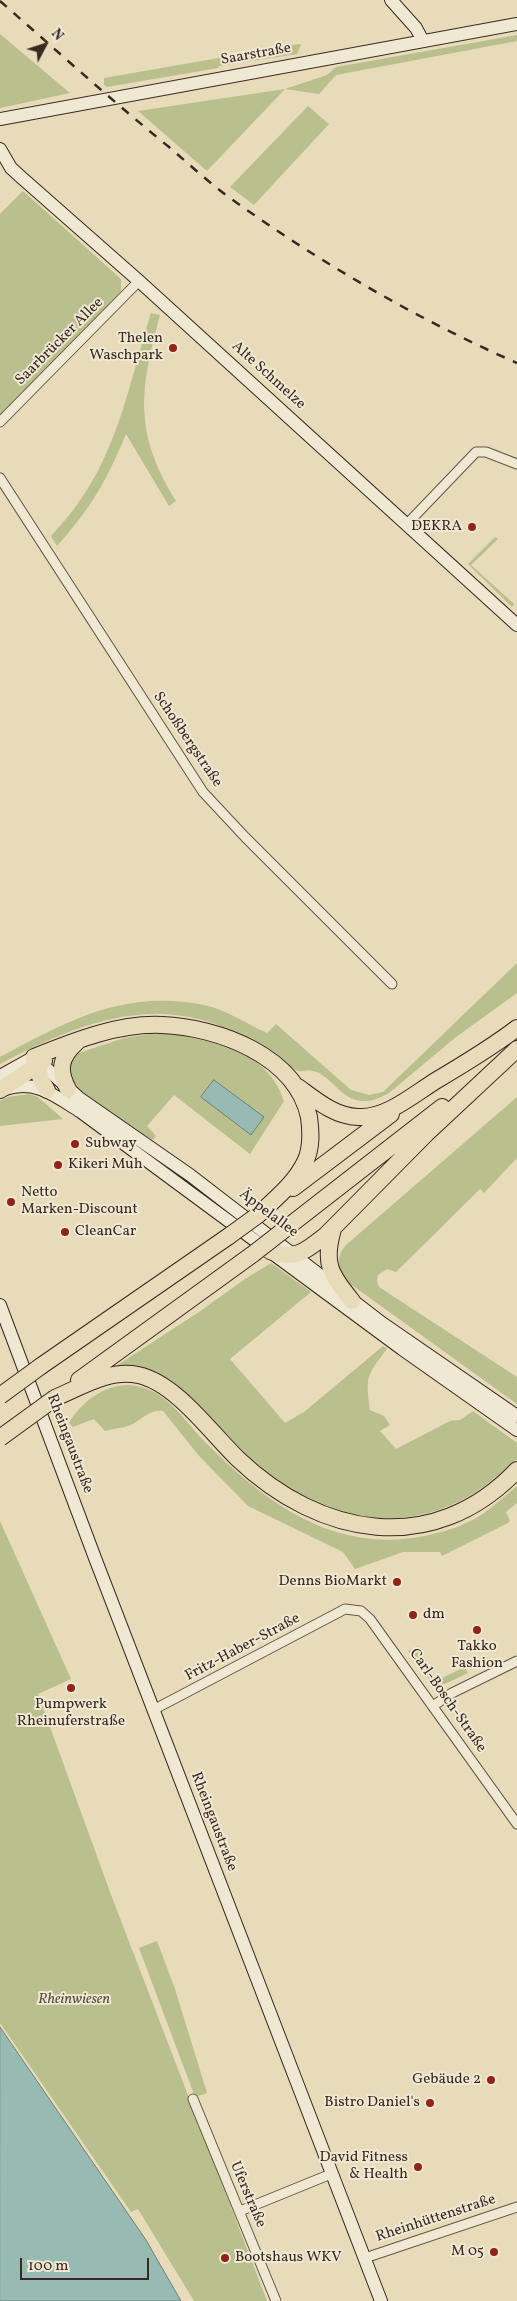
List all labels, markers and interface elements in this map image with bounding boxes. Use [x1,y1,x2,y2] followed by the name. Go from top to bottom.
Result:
[20,20,70,70] north arrow
[46,25,67,45] text: N
[219,40,293,70] street label: Saarstraße
[12,294,108,390] street label: Saarbrücker Allee
[89,330,163,365] place label: Thelen Waschpark
[227,338,309,414] street label: Alte Schmelze
[167,342,179,354] marker: Thelen Waschpark
[411,518,462,536] place label: DEKRA
[466,521,478,533] marker: DEKRA
[148,689,226,791] street label: Schoßbergstraße
[85,1135,137,1153] place label: Subway
[69,1138,81,1150] marker: Subway
[68,1156,143,1174] place label: Kikeri Muh
[52,1159,64,1171] marker: Kikeri Muh
[21,1184,138,1219] place label: Netto Marken-Discount
[235,1186,301,1242] street label: Äppelallee
[5,1196,17,1208] marker: Netto Marken-Discount
[75,1223,136,1241] place label: CleanCar
[59,1226,71,1238] marker: CleanCar
[42,1392,96,1496] street label: Rheingaustraße
[279,1573,387,1591] place label: Denns BioMarkt
[391,1576,403,1588] marker: Denns BioMarkt
[423,1606,445,1624] place label: dm
[407,1609,419,1621] marker: dm
[183,1610,303,1686] street label: Fritz-Haber-Straße
[471,1624,483,1636] marker: Takko Fashion
[451,1638,503,1673] place label: Takko Fashion
[404,1646,490,1756] street label: Carl-Bosch-Straße
[65,1682,77,1694] marker: Pumpwerk Rheinuferstraße
[17,1696,125,1731] place label: Pumpwerk Rheinuferstraße
[186,1770,240,1874] street label: Rheingaustraße
[38,1991,110,2009] park label: Rheinwiesen
[412,2071,481,2089] place label: Gebäude 2
[485,2074,497,2086] marker: Gebäude 2
[324,2094,420,2112] place label: Bistro Daniel's
[424,2097,436,2109] marker: Bistro Daniel's
[319,2149,408,2184] place label: David Fitness & Health
[225,2159,269,2231] street label: Uferstraße
[412,2161,424,2173] marker: David Fitness & Health
[374,2191,498,2247] street label: Rheinhüttenstraße
[451,2243,484,2261] place label: M 05
[488,2246,500,2258] marker: M 05
[22,2248,151,2280] scale bar
[235,2249,342,2267] place label: Bootshaus WKV
[219,2252,231,2264] marker: Bootshaus WKV
[28,2256,68,2277] text: 100 m

